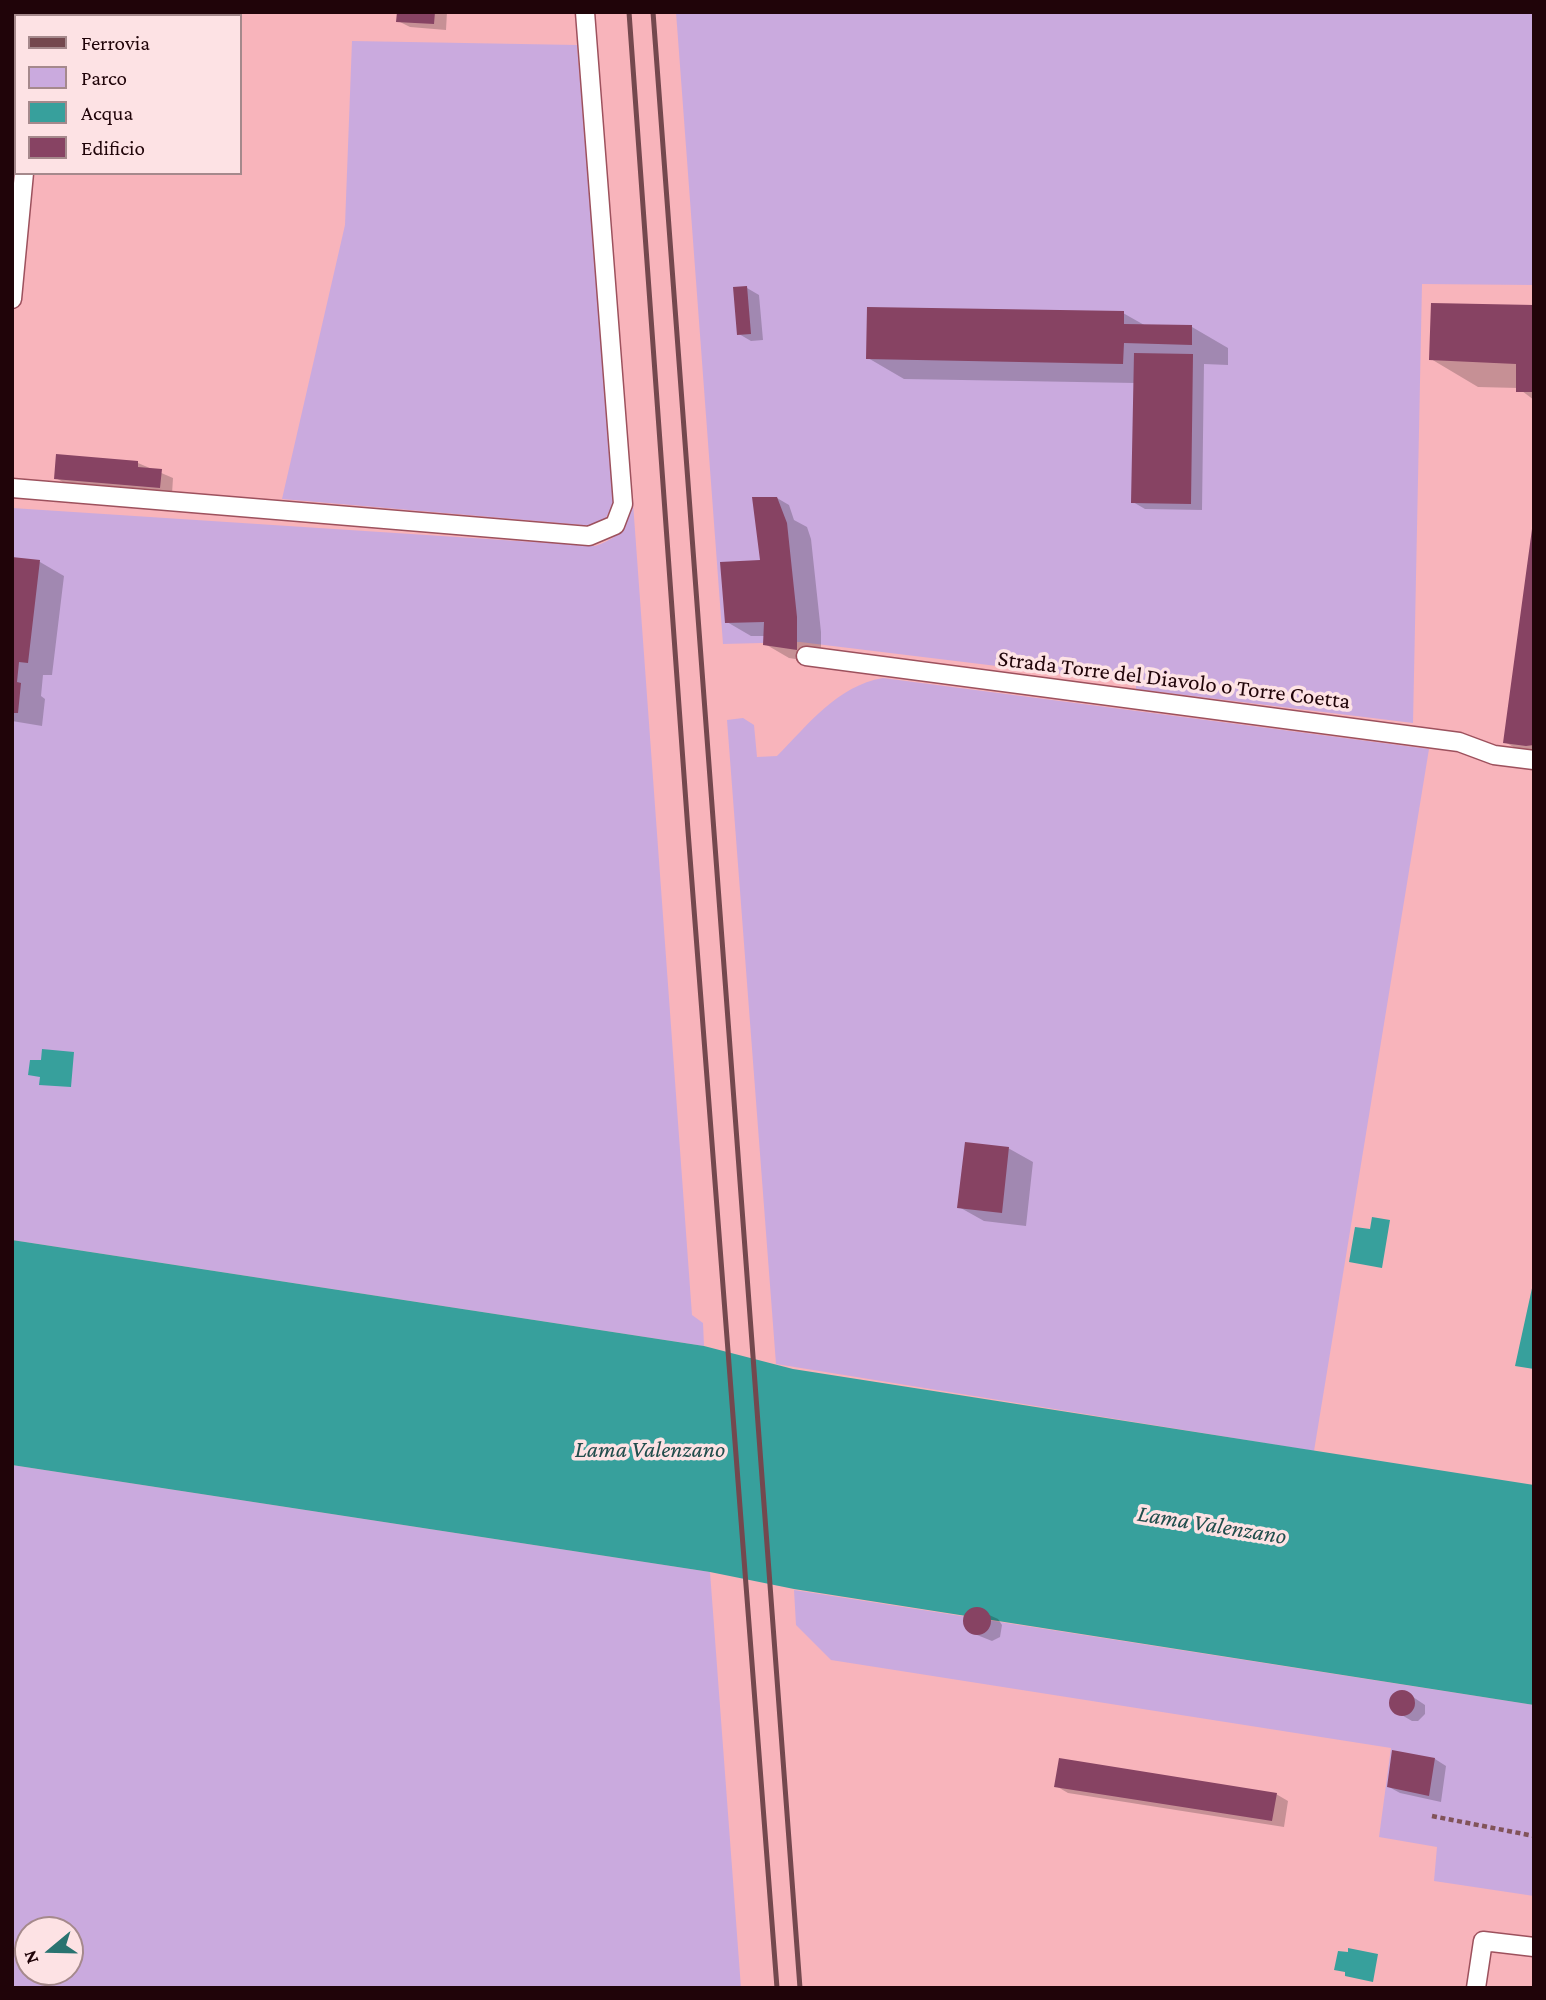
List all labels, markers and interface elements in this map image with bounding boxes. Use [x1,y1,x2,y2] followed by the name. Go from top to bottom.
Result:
[14,14,242,175] legend
[81,31,150,55] text: Ferrovia
[81,66,127,90] text: Parco
[81,101,133,125] text: Acqua
[81,136,145,160] text: Edificio
[996,645,1352,715] street label: Strada Torre del Diavolo o Torre Coetta
[575,1436,725,1464] water label: Lama Valenzano
[1135,1499,1289,1551] water label: Lama Valenzano
[14,1916,84,1986] north arrow
[19,1948,43,1967] text: N

